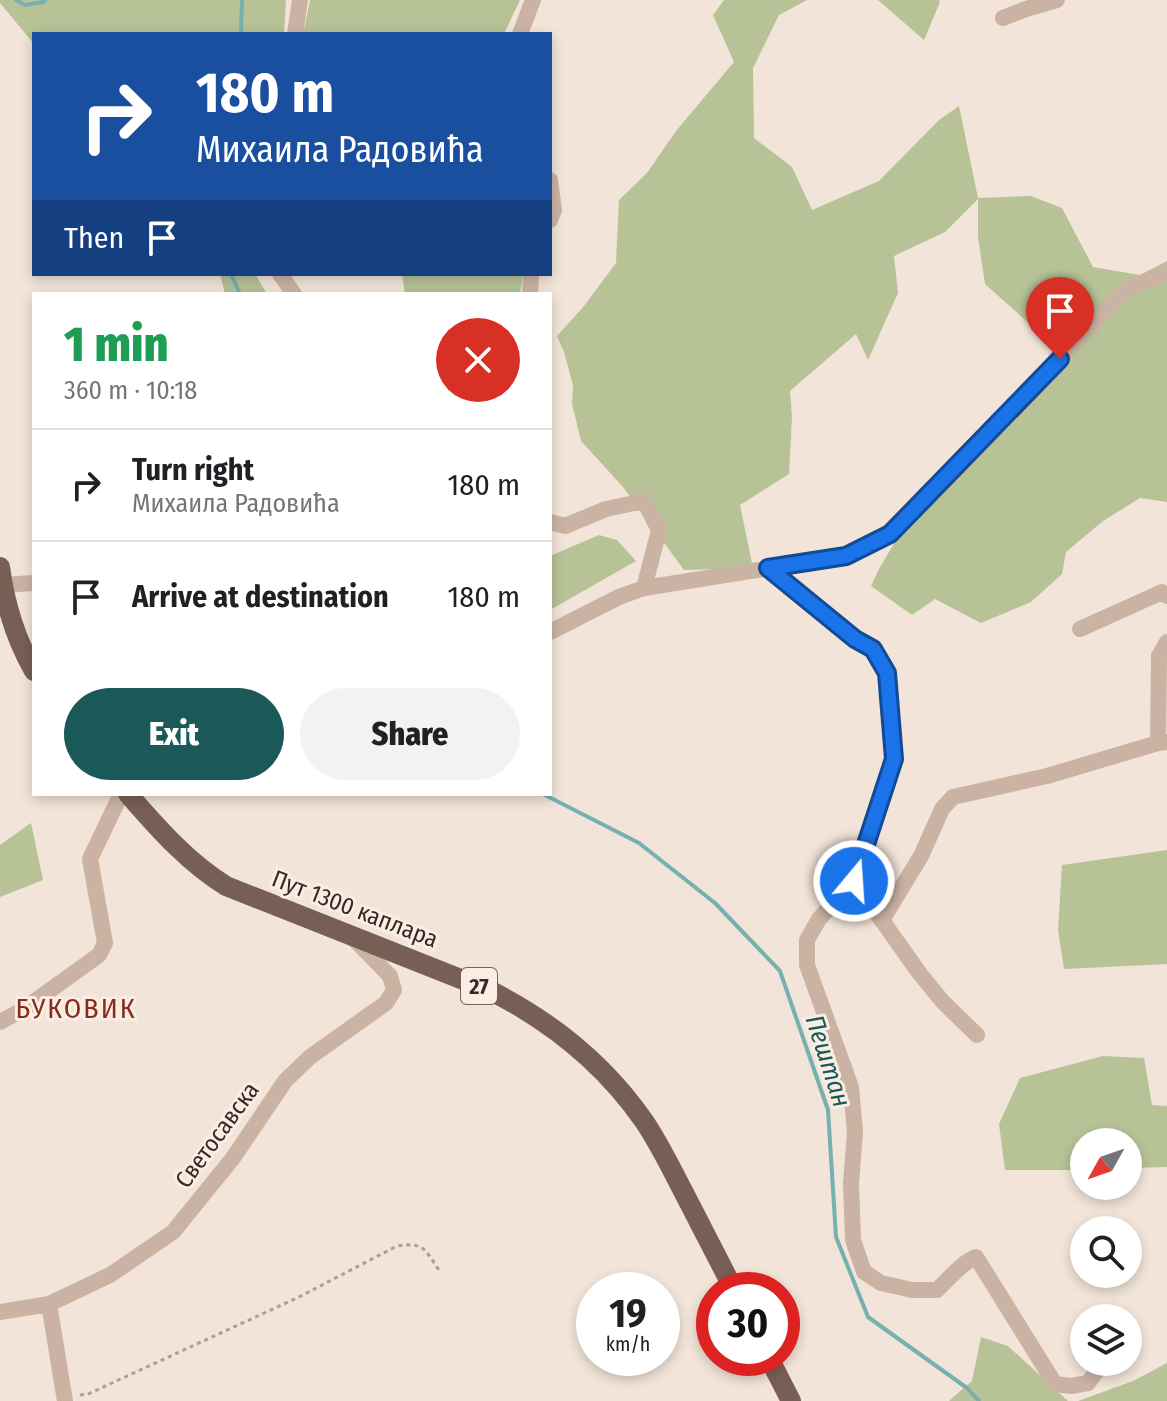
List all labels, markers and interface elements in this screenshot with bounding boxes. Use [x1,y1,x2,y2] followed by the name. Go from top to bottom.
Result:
[196,60,334,127] text: 180 m
[64,64,168,168] icon: right
[196,128,484,172] text: Михаила Радовића
[140,216,184,260] icon: arrive
[64,220,124,256] text: Then
[1026,277,1094,359] pin
[1038,289,1082,333] icon: arrive
[64,316,168,374] text: 1 min
[436,318,520,402] button: close
[64,375,197,406] text: 360 m · 10:18
[132,452,254,488] text: Turn right
[64,463,108,507] icon: right
[448,467,520,503] text: 180 m
[132,488,340,519] text: Михаила Радовића
[64,575,108,619] icon: arrive
[132,579,389,615] text: Arrive at destination
[448,579,520,615] text: 180 m
[64,688,284,780] button: Exit
[300,688,520,780] button: Share
[812,839,896,923] position arrow
[268,865,442,953] street label: Пут 1300 каплара
[461,968,497,1004] road number: 27
[15,992,137,1025] district label: БУКОВИК
[799,1011,857,1111] water label: Пештан
[169,1077,265,1193] street label: Светосавска
[1070,1128,1142,1200] north arrow
[1070,1128,1142,1376] map controls
[1070,1216,1142,1288] button: search
[696,1272,800,1376] speed limit sign: 30
[609,1290,647,1338] text: 19
[1070,1304,1142,1376] button: layers
[606,1332,650,1356] text: km/h

